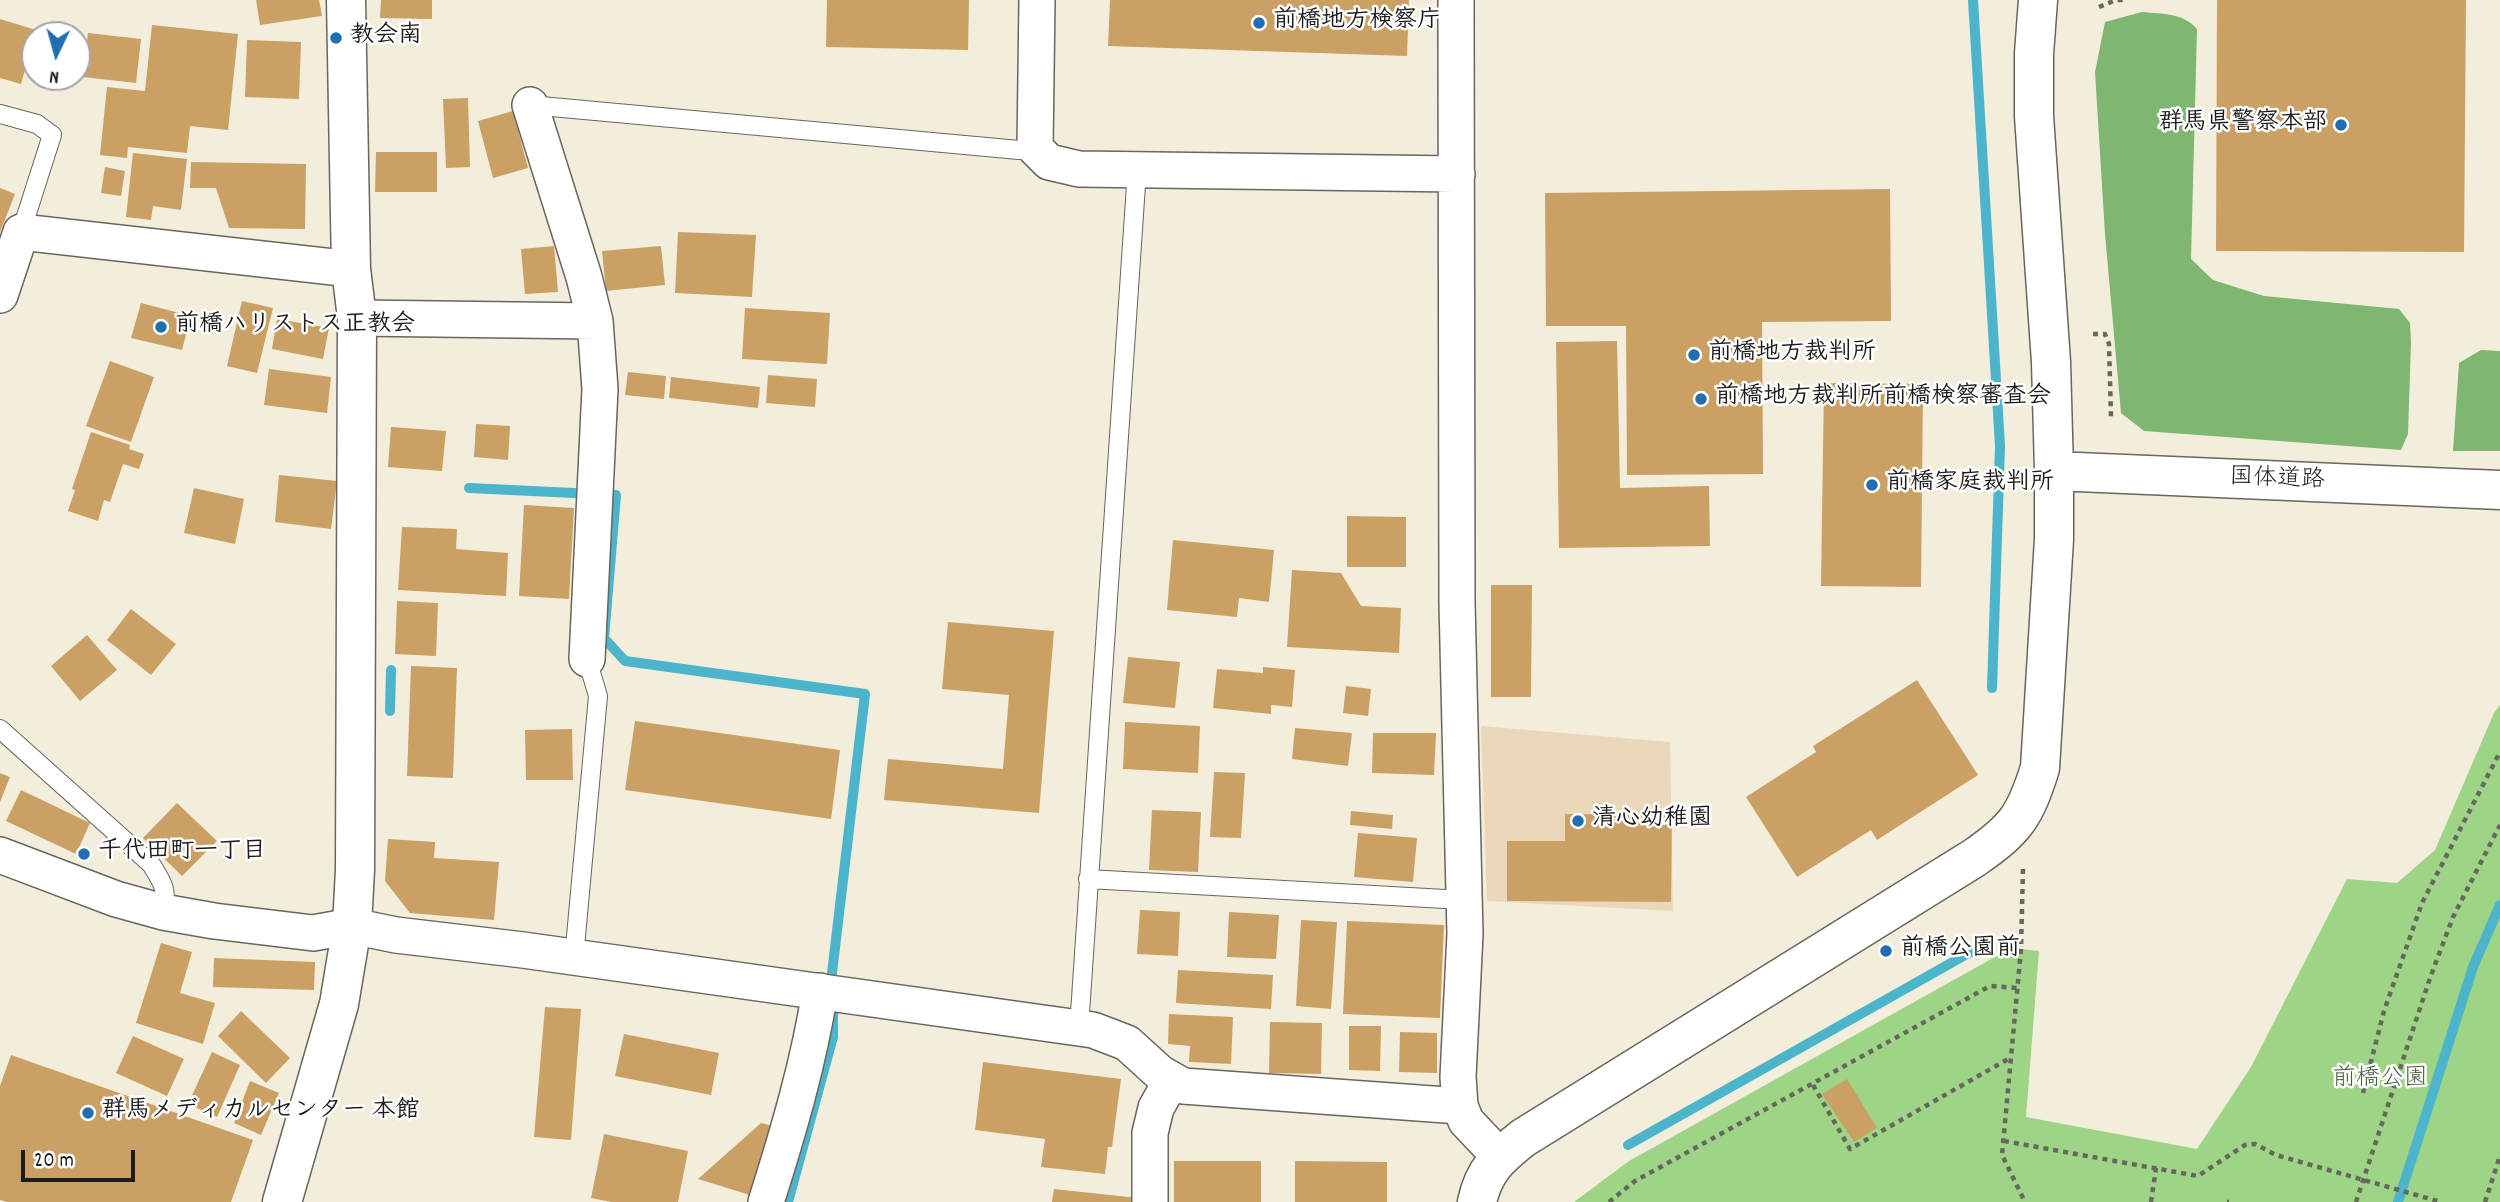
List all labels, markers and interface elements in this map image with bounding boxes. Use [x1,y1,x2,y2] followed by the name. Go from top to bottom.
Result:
[1273,9,1441,37] place label: 前橋地方検察庁
[1251,15,1267,31] marker: 前橋地方検察庁
[21,21,91,91] north arrow
[350,24,422,52] place label: 教会南
[328,30,344,46] marker: 教会南
[48,62,60,89] text: N
[2159,111,2327,139] place label: 群馬県警察本部
[2333,117,2349,133] marker: 群馬県警察本部
[175,313,415,341] place label: 前橋ハリストス正教会
[153,319,169,335] marker: 前橋ハリストス正教会
[1708,341,1876,369] place label: 前橋地方裁判所
[1686,347,1702,363] marker: 前橋地方裁判所
[1715,385,2051,413] place label: 前橋地方裁判所前橋検察審査会
[1693,391,1709,407] marker: 前橋地方裁判所前橋検察審査会
[2229,465,2325,497] street label: 国体道路
[1886,471,2054,499] place label: 前橋家庭裁判所
[1864,477,1880,493] marker: 前橋家庭裁判所
[1592,807,1712,835] place label: 清心幼稚園
[1570,813,1586,829] marker: 清心幼稚園
[98,840,266,868] place label: 千代田町一丁目
[76,846,92,862] marker: 千代田町一丁目
[1900,937,2020,965] place label: 前橋公園前
[1878,943,1894,959] marker: 前橋公園前
[2332,1067,2428,1095] park label: 前橋公園
[102,1099,419,1127] place label: 群馬メディカルセンター 本館
[80,1105,96,1121] marker: 群馬メディカルセンター 本館
[24,1136,138,1180] scale bar
[34,1147,74,1177] text: 20 m

